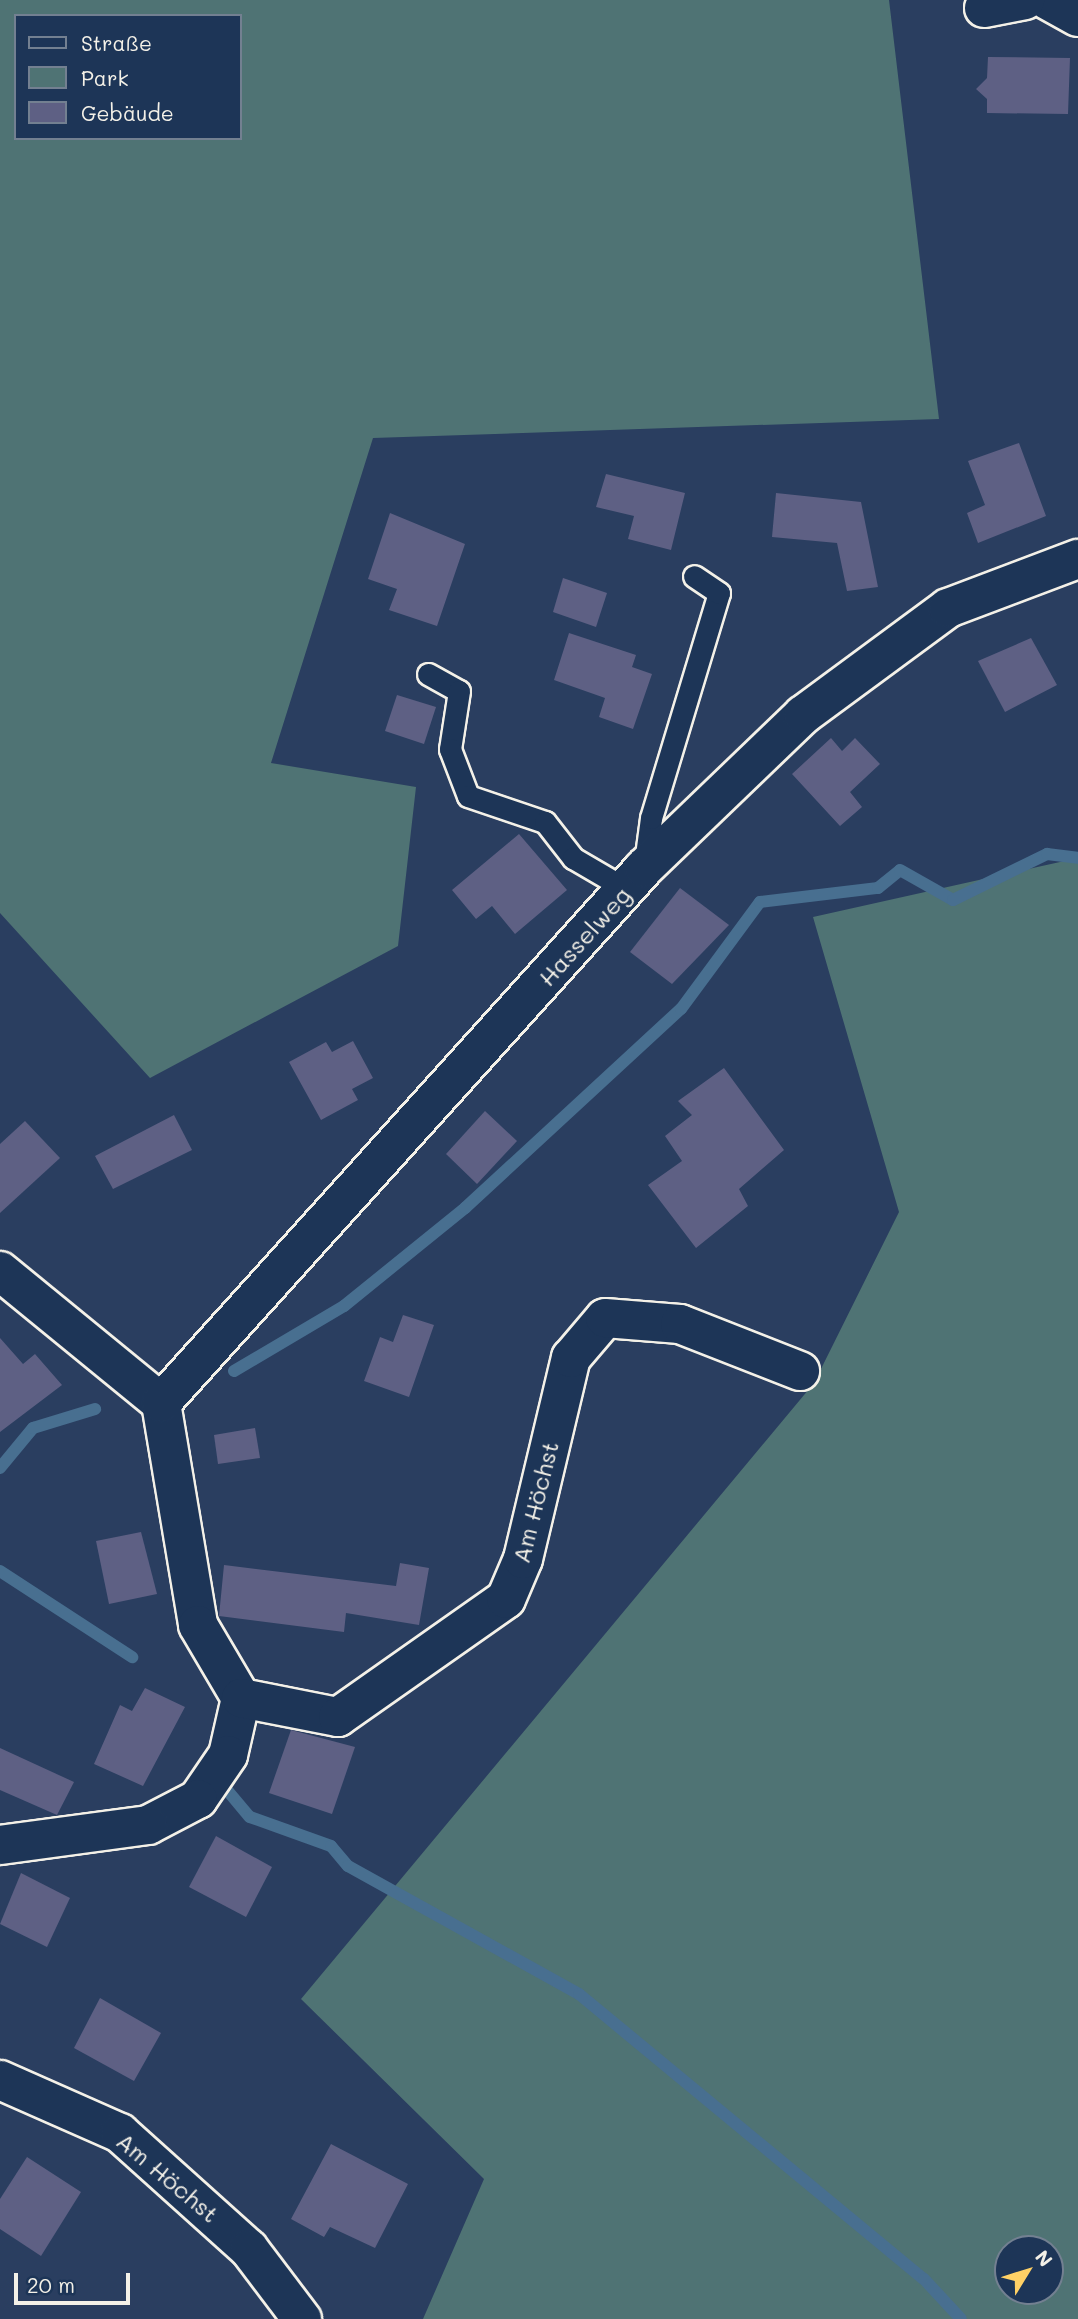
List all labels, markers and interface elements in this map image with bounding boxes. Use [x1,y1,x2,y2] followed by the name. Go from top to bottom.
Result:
[14,14,242,140] legend
[81,29,152,56] text: Straße
[81,64,129,91] text: Park
[81,99,174,126] text: Gebäude
[532,880,636,992] street label: Hasselweg
[506,1438,564,1566] street label: Am Höchst
[111,2126,225,2228] street label: Am Höchst
[994,2235,1064,2305] north arrow
[1030,2245,1059,2271] text: N
[18,2260,133,2304] scale bar
[27,2271,75,2298] text: 20 m

